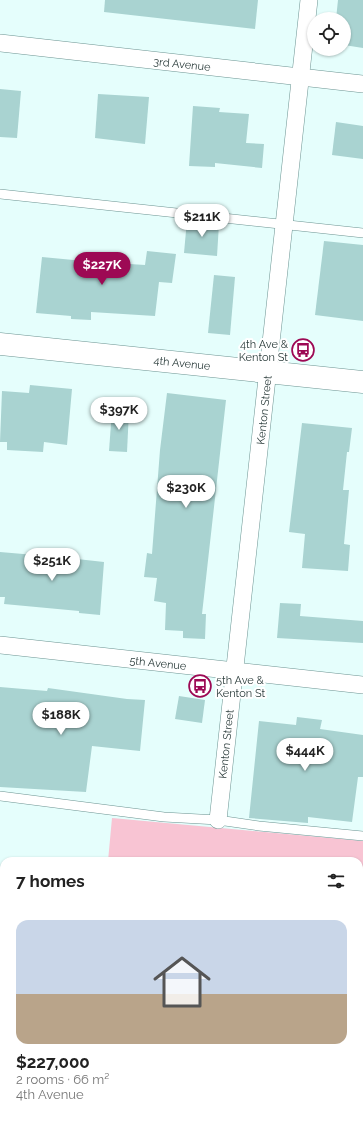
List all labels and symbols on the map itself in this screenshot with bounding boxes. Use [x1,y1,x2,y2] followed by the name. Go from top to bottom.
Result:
[153,55,212,74] street label: 3rd Avenue
[174,204,230,238] pin: $211K
[74,252,130,286] pin: $227K
[290,337,316,363] bus stop icon: 4th Ave & Kenton St
[239,338,289,364] place label: 4th Ave & Kenton St
[153,354,212,373] street label: 4th Avenue
[254,375,275,445] street label: Kenton Street
[91,397,147,431] pin: $397K
[158,475,214,509] pin: $230K
[24,548,80,582] pin: $251K
[129,654,188,673] street label: 5th Avenue
[187,673,213,699] bus stop icon: 5th Ave & Kenton St
[216,674,265,700] place label: 5th Ave & Kenton St
[33,702,89,736] pin: $188K
[216,709,237,779] street label: Kenton Street
[277,738,333,772] pin: $444K

